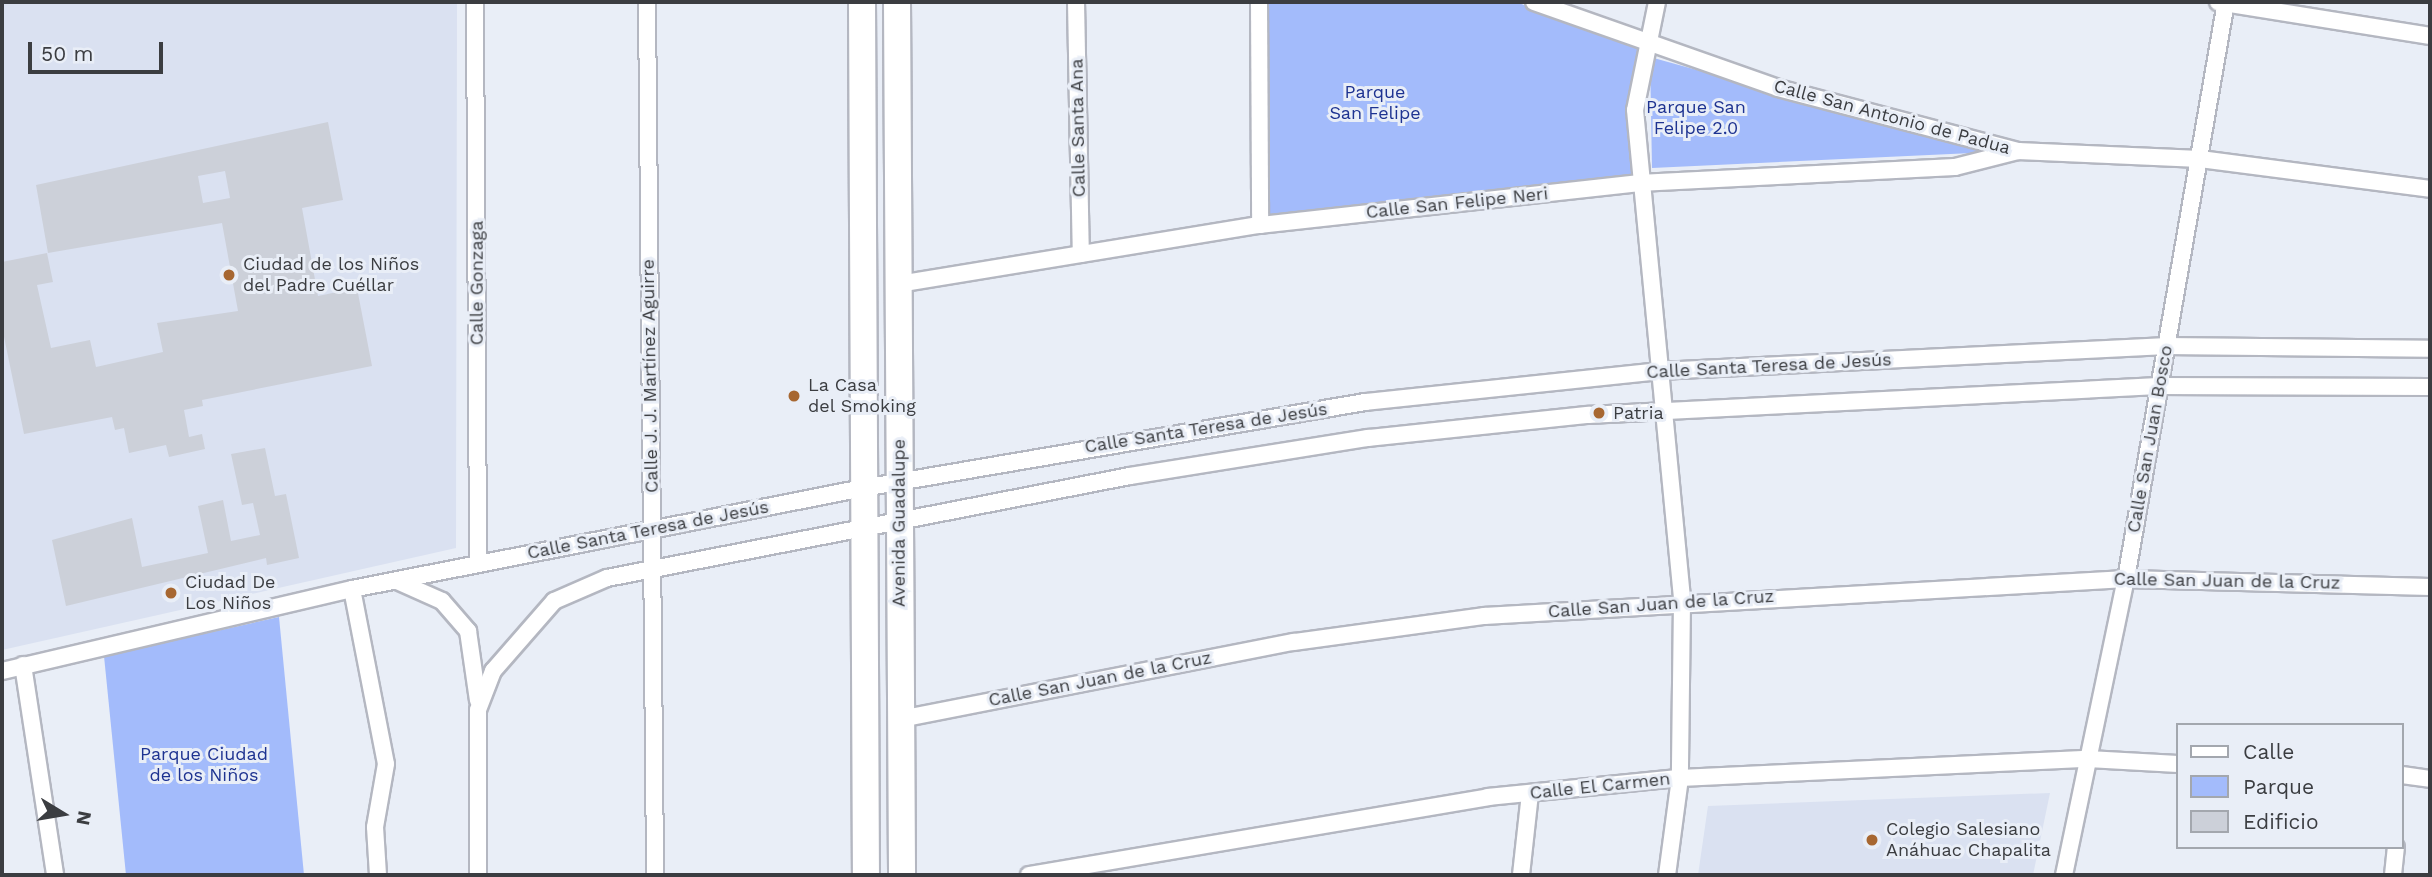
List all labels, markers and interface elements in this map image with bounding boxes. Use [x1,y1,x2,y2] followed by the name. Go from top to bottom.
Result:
[32,28,166,72] scale bar
[41,41,93,66] text: 50 m
[1066,58,1090,198] street label: Calle Santa Ana
[1771,75,2013,159] street label: Calle San Antonio de Padua
[1329,82,1421,124] park label: Parque San Felipe
[1646,97,1746,140] park label: Parque San Felipe 2.0
[1365,183,1549,223] street label: Calle San Felipe Neri
[466,221,488,345] street label: Calle Gonzaga
[243,254,419,296] place label: Ciudad de los Niños del Padre Cuéllar
[637,258,663,494] street label: Calle J. J. Martínez Aguirre
[221,267,237,283] marker: Ciudad de los Niños del Padre Cuéllar
[2123,343,2177,535] street label: Calle San Juan Bosco
[1645,349,1893,383] street label: Calle Santa Teresa de Jesús
[808,375,916,418] place label: La Casa del Smoking
[786,388,802,404] marker: La Casa del Smoking
[1082,398,1330,458] street label: Calle Santa Teresa de Jesús
[1613,402,1664,424] place label: Patria
[1591,405,1607,421] marker: Patria
[888,439,910,607] street label: Avenida Guadalupe
[525,496,771,564] street label: Calle Santa Teresa de Jesús
[2113,568,2341,594] street label: Calle San Juan de la Cruz
[185,572,276,614] place label: Ciudad De Los Niños
[163,585,179,601] marker: Ciudad De Los Niños
[1547,585,1775,623] street label: Calle San Juan de la Cruz
[986,647,1214,711] street label: Calle San Juan de la Cruz
[2176,723,2404,849] legend
[2243,739,2294,764] text: Calle
[140,744,268,786] park label: Parque Ciudad de los Niños
[1528,768,1672,804] street label: Calle El Carmen
[2243,774,2314,799] text: Parque
[28,779,98,849] north arrow
[71,809,97,827] text: N
[2243,809,2319,834] text: Edificio
[1886,819,2051,862] place label: Colegio Salesiano Anáhuac Chapalita
[1864,832,1880,848] marker: Colegio Salesiano Anáhuac Chapalita

